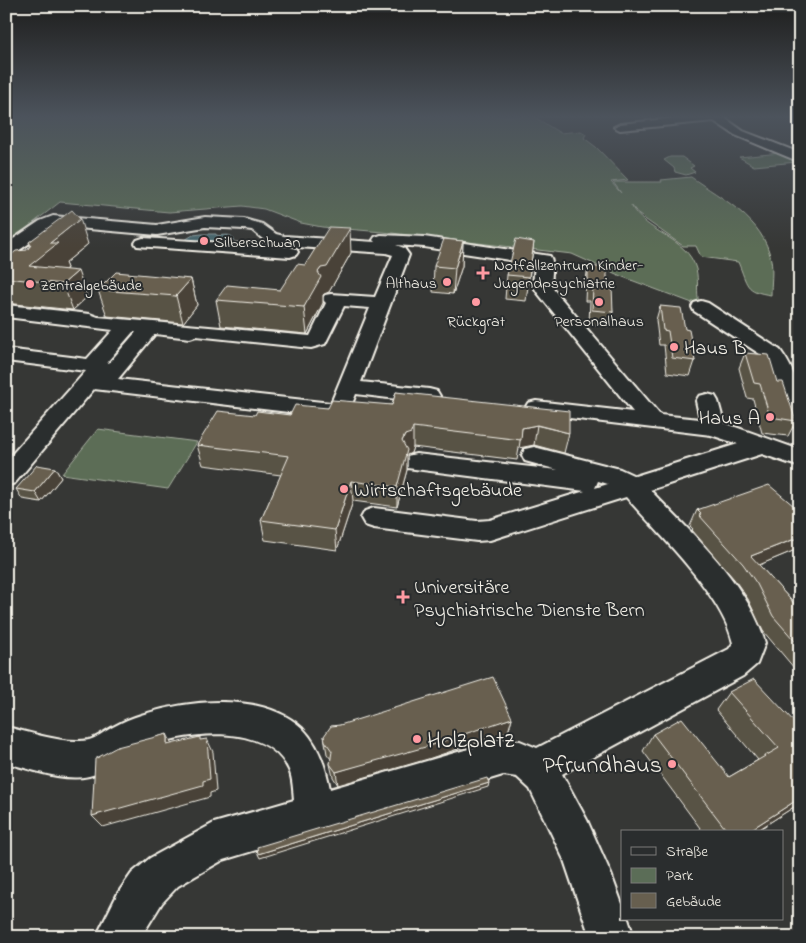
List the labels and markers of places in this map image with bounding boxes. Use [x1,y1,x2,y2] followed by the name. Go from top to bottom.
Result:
[214,231,300,255] place label: Silberschwan
[198,235,210,247] marker: Silberschwan
[494,254,643,296] place label: Notfallzentrum Kinder- Jugendpsychiatrie
[476,266,490,280] marker: Notfallzentrum Kinder- Jugendpsychiatrie
[386,272,437,296] place label: Althaus
[40,274,143,298] place label: Zentralgebäude
[441,276,453,288] marker: Althaus
[24,278,36,290] marker: Zentralgebäude
[470,296,482,308] marker: Rückgrat
[593,296,605,308] marker: Personalhaus
[447,310,506,334] place label: Rückgrat
[554,310,644,334] place label: Personalhaus
[684,335,746,364] place label: Haus B
[668,341,680,353] marker: Haus B
[699,405,760,434] place label: Haus A
[764,411,776,423] marker: Haus A
[354,477,522,507] place label: Wirtschaftsgebäude
[338,483,350,495] marker: Wirtschaftsgebäude
[414,574,645,626] place label: Universitäre Psychiatrische Dienste Bern
[396,590,410,604] marker: Universitäre Psychiatrische Dienste Bern
[427,724,515,759] place label: Holzplatz
[411,733,423,745] marker: Holzplatz
[542,749,662,784] place label: Pfrundhaus
[666,758,678,770] marker: Pfrundhaus

